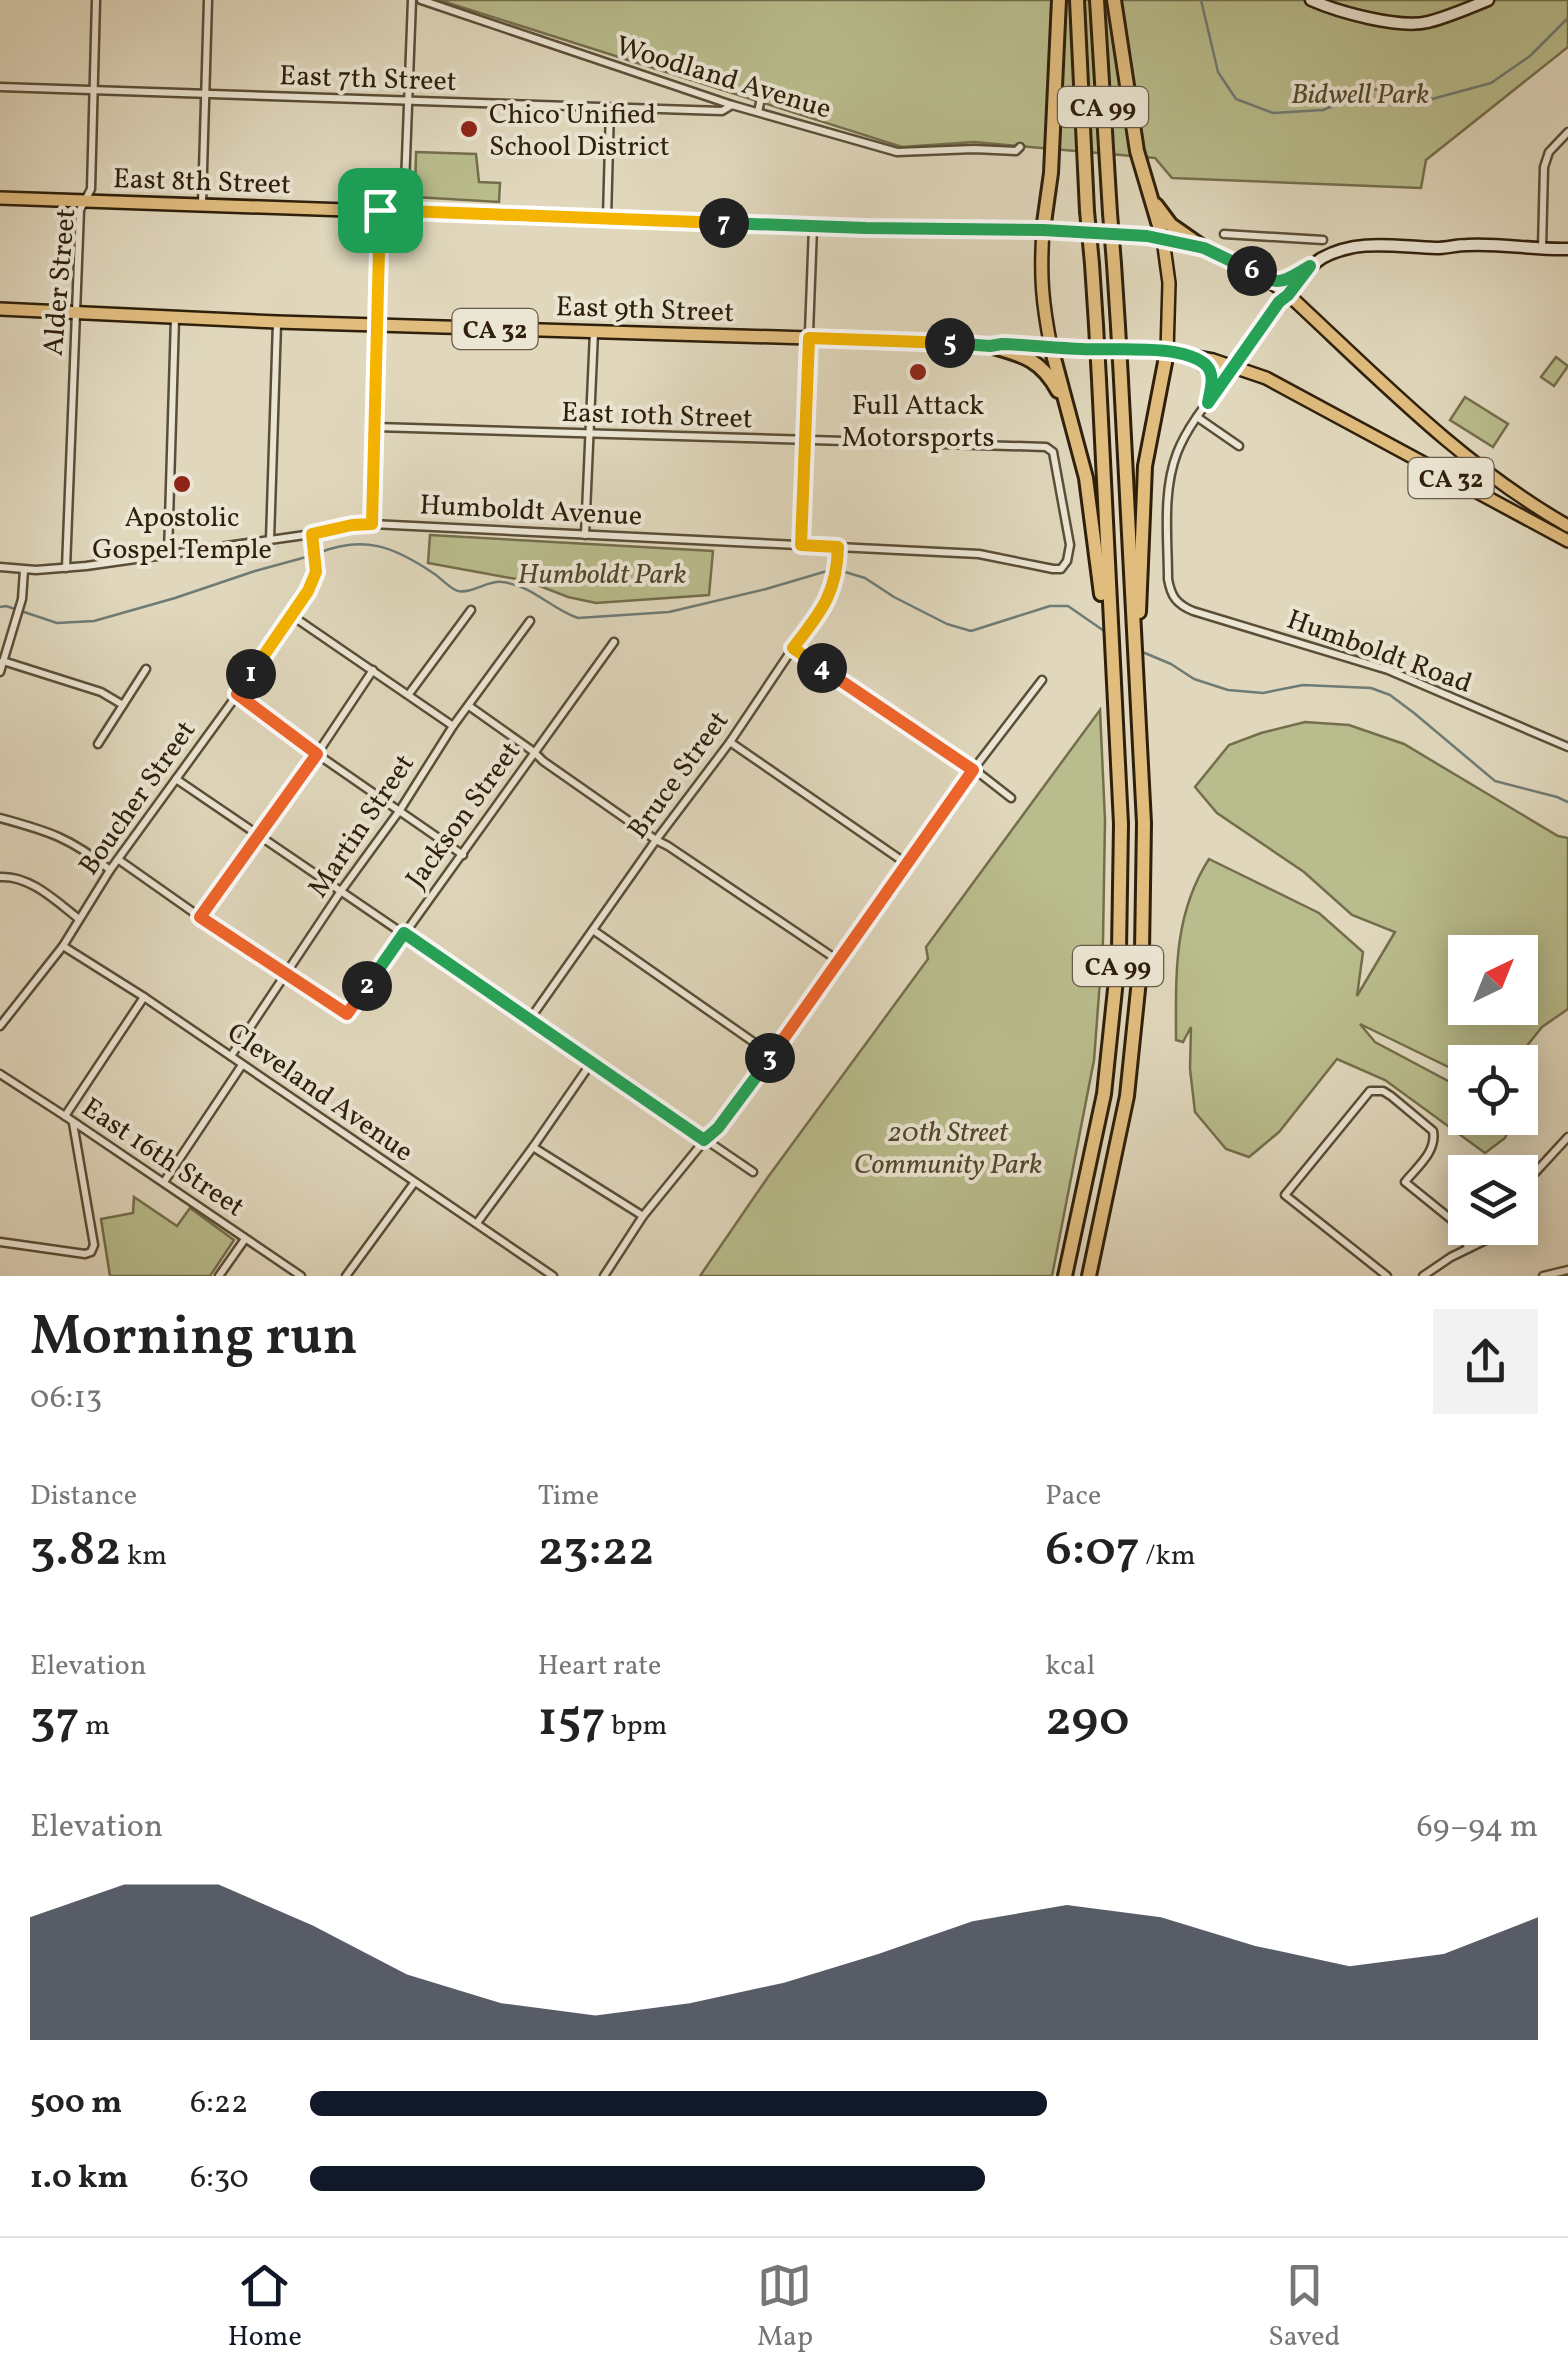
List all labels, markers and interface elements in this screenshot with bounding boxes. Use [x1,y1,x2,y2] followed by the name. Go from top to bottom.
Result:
[611,27,836,130] street label: Woodland Avenue
[279,57,457,102] street label: East 7th Street
[1291,76,1429,115] park label: Bidwell Park
[1058,87,1148,127] road number: CA 99
[489,96,670,167] place label: Chico Unified School District
[458,118,480,140] marker: Chico Unified School District
[112,160,292,205] street label: East 8th Street
[338,168,423,253] pin
[353,183,408,238] icon: arrive
[699,198,749,248] pin: 7
[717,203,731,242] text: 7
[35,207,86,358] street label: Alder Street
[1227,246,1277,296] pin: 6
[1244,251,1260,290] text: 6
[555,288,735,333] street label: East 9th Street
[452,309,538,349] road number: CA 32
[925,318,975,368] pin: 5
[943,323,957,362] text: 5
[907,361,929,383] marker: Full Attack Motorsports
[841,387,995,458] place label: Full Attack Motorsports
[561,394,753,439] street label: East 10th Street
[1408,458,1494,498] road number: CA 32
[171,473,193,495] marker: Apostolic Gospel Temple
[419,486,643,537] street label: Humboldt Avenue
[92,499,272,570] place label: Apostolic Gospel Temple
[517,556,687,595] park label: Humboldt Park
[1281,601,1477,704] street label: Humboldt Road
[797,643,847,693] pin: 4
[814,648,830,687] text: 4
[226,649,276,699] pin: 1
[245,654,257,693] text: 1
[619,703,739,848] street label: Bruce Street
[70,713,206,884] street label: Boucher Street
[397,734,531,897] street label: Jackson Street
[300,747,425,906] street label: Martin Street
[1448,935,1538,1025] north arrow
[1448,935,1538,1245] map controls
[1073,946,1163,986] road number: CA 99
[342,961,392,1011] pin: 2
[360,966,374,1005] text: 2
[219,1014,421,1172] street label: Cleveland Avenue
[745,1033,795,1083] pin: 3
[763,1038,777,1077] text: 3
[1448,1045,1538,1135] button: locate
[73,1089,252,1227] street label: East 16th Street
[854,1114,1042,1185] park label: 20th Street Community Park
[1448,1155,1538,1245] button: layers
[30,1301,358,1377] text: Morning run
[1433,1309,1538,1414] button: share
[30,1377,102,1421] text: 06:13
[30,1477,137,1516] text: Distance
[538,1477,599,1516] text: Time
[1045,1477,1101,1516] text: Pace
[30,1516,121,1586] text: 3.82
[538,1516,654,1586] text: 23:22
[1045,1516,1140,1586] text: 6:07
[121,1537,167,1576] text: km
[1140,1537,1196,1576] text: /km
[30,1647,146,1686] text: Elevation
[538,1647,661,1686] text: Heart rate
[1045,1647,1095,1686] text: kcal
[30,1686,80,1756] text: 37
[538,1686,606,1756] text: 157
[1045,1686,1129,1756] text: 290
[80,1707,110,1746] text: m
[606,1707,667,1746] text: bpm
[30,1806,163,1850] text: Elevation
[1416,1806,1538,1850] text: 69–94 m
[30,2082,122,2126] text: 500 m
[190,2082,248,2126] text: 6:22
[30,2157,128,2201] text: 1.0 km
[190,2157,249,2201] text: 6:30
[228,2258,302,2357] tab: Home
[757,2258,813,2357] tab: Map
[1268,2258,1340,2357] tab: Saved

